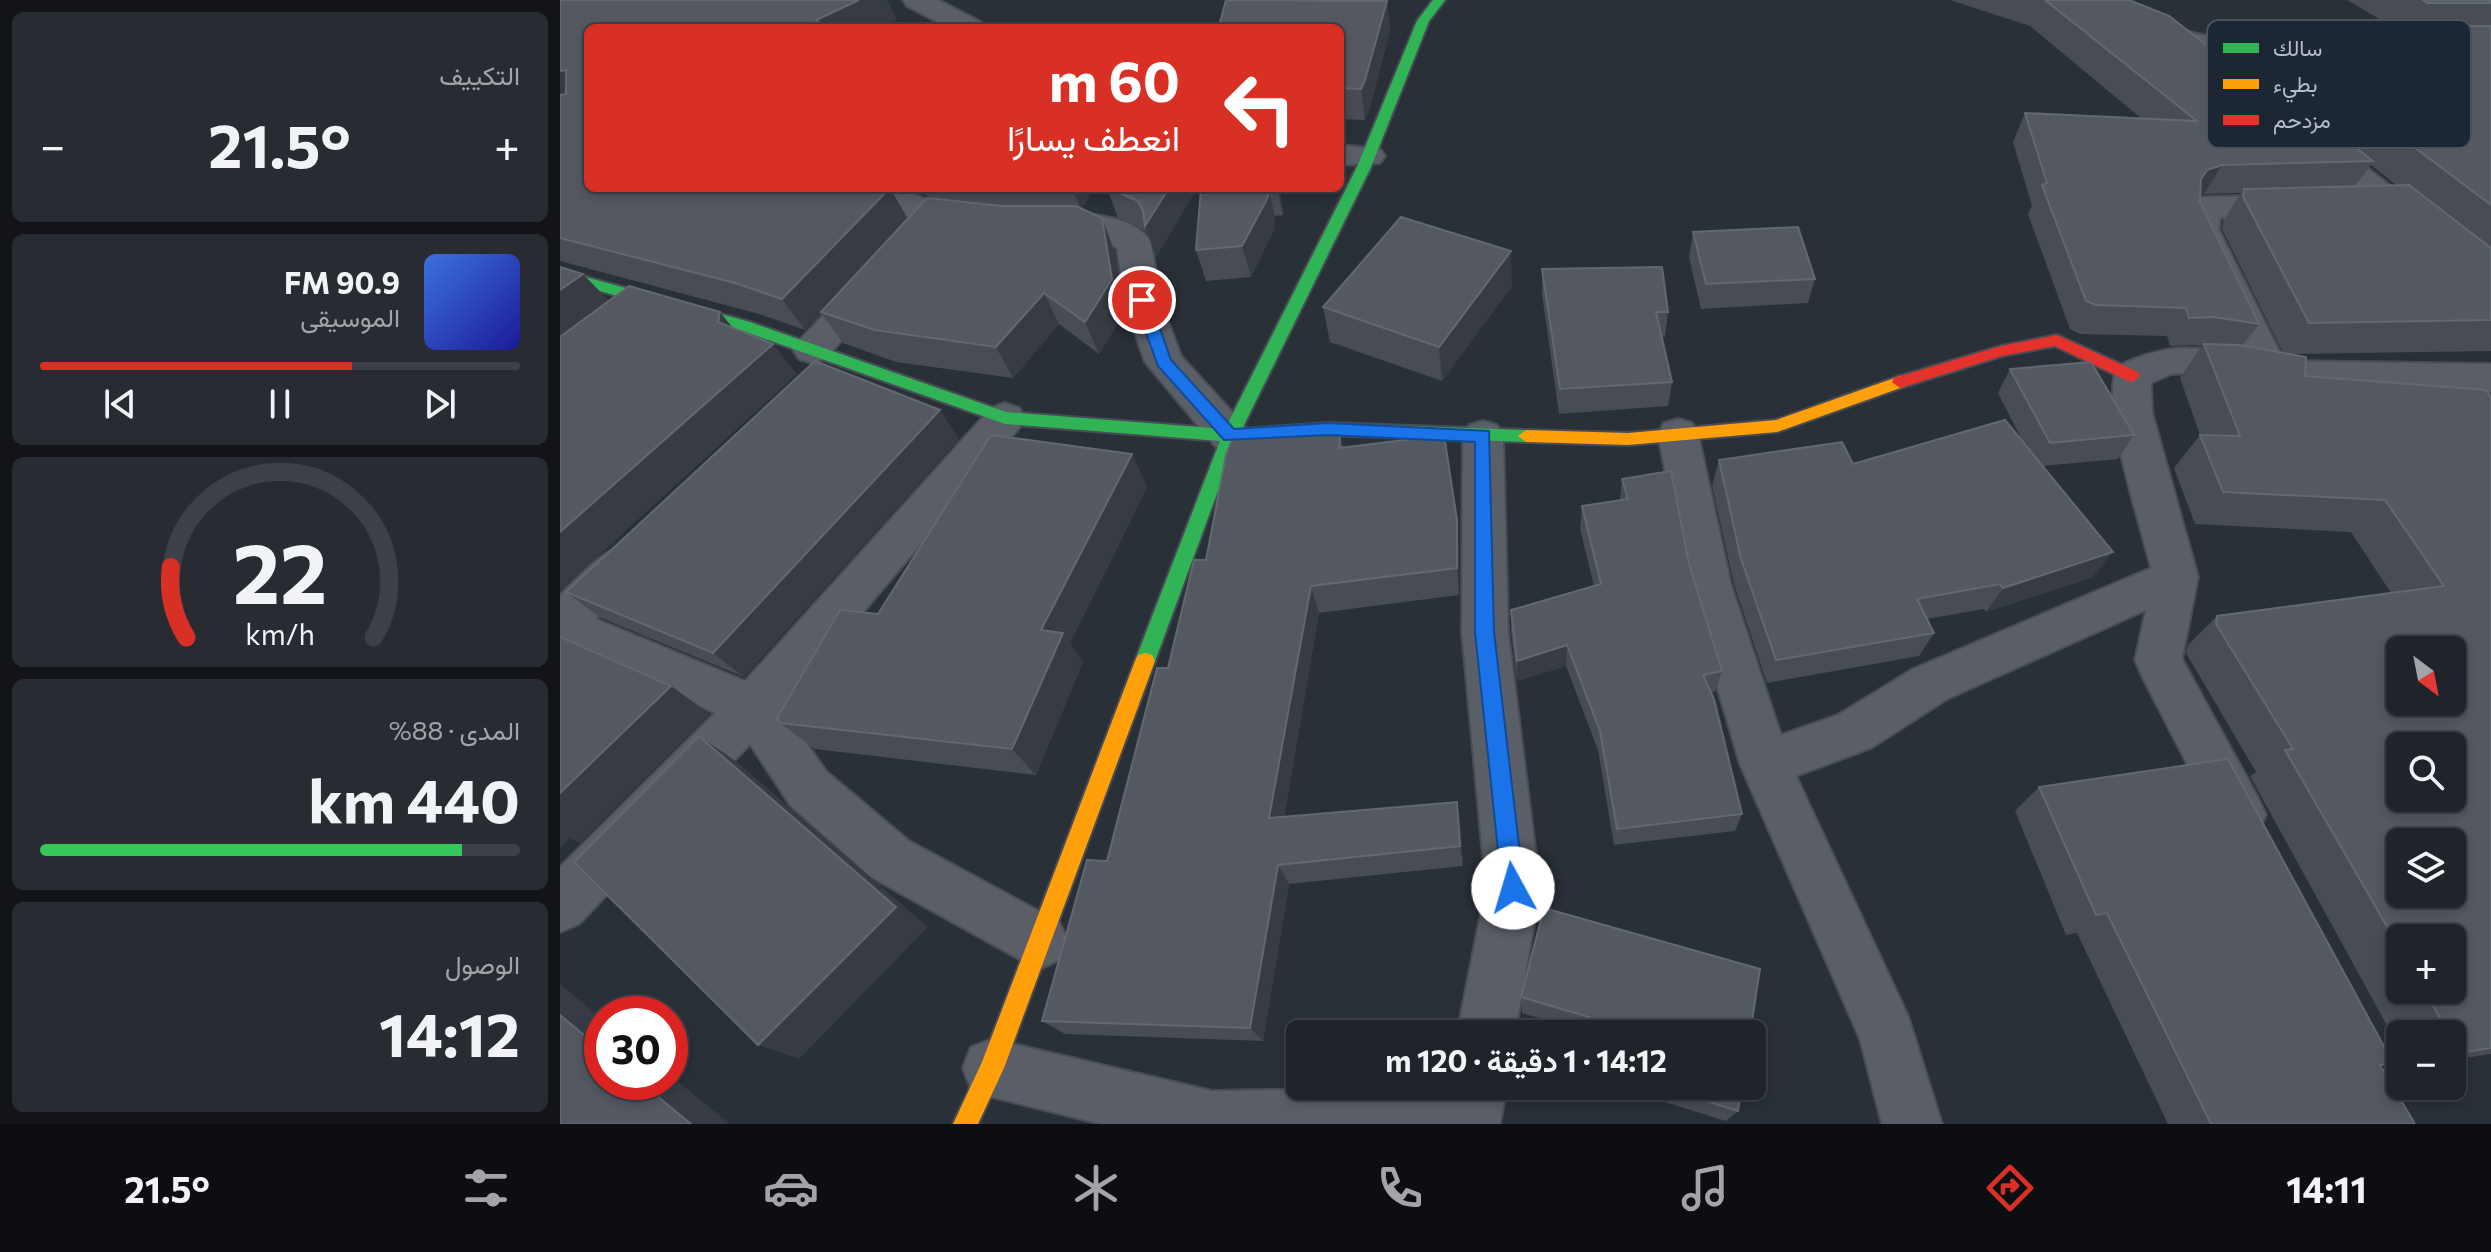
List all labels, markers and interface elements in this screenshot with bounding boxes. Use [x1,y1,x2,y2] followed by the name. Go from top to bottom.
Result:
[2207,20,2471,148] legend
[2273,34,2322,61] text: سالك
[1049,45,1180,114] text: 60 m
[1208,56,1312,160] icon: left
[439,59,520,90] text: التكييف
[2273,70,2318,103] text: بطيء
[2273,106,2331,135] text: مزدحم
[208,107,351,180] text: 21.5°
[1007,114,1180,158] text: انعطف يسارًا
[40,117,65,171] text: −
[494,117,520,171] text: +
[284,263,400,300] text: 90.9 FM
[1108,266,1176,334] pin
[1120,278,1164,322] icon: arrive
[300,301,400,332] text: الموسيقى
[98,382,142,426] icon: previous
[258,382,302,426] icon: pause
[418,382,462,426] icon: next
[233,519,327,621] text: 22
[245,616,315,651] text: km/h
[2386,636,2466,716] north arrow
[2386,636,2466,1100] map controls
[389,714,520,745] text: المدى · 88%
[2386,732,2466,812] button: search
[308,762,520,835] text: 440 km
[2386,828,2466,908] button: layers
[1471,846,1555,930] position arrow
[2386,924,2466,1004] button: +
[445,948,520,979] text: الوصول
[379,996,520,1069] text: 14:12
[584,996,688,1100] speed limit sign: 30
[2386,1020,2466,1100] button: −
[1385,1041,1667,1078] text: 14:12 · 1 دقيقة · 120 m
[458,1160,514,1216] icon: filters
[763,1160,819,1216] icon: car
[1068,1160,1124,1216] icon: climate
[1372,1160,1428,1216] icon: phone
[1677,1160,1733,1216] icon: music
[1982,1160,2038,1216] icon: directions
[124,1166,210,1210] text: 21.5°
[2286,1166,2367,1210] text: 14:11

